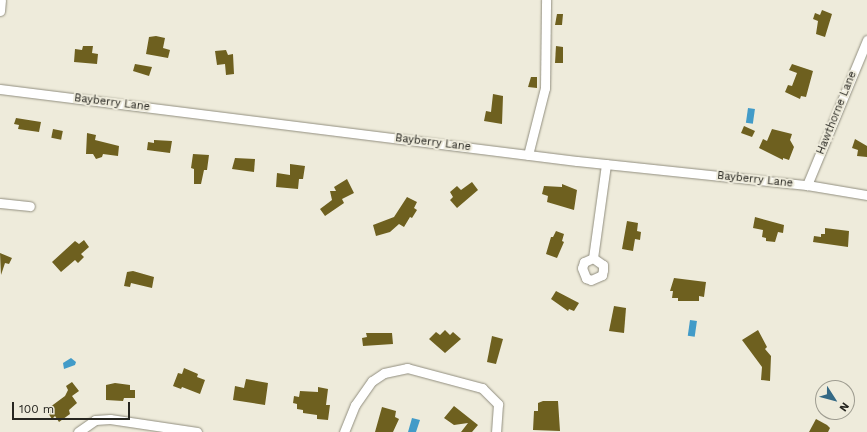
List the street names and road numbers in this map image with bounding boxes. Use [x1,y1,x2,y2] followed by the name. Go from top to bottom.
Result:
[814,69,860,157] street label: Hawthorne Lane
[73,92,151,114] street label: Bayberry Lane
[394,132,472,154] street label: Bayberry Lane
[716,169,794,191] street label: Bayberry Lane

